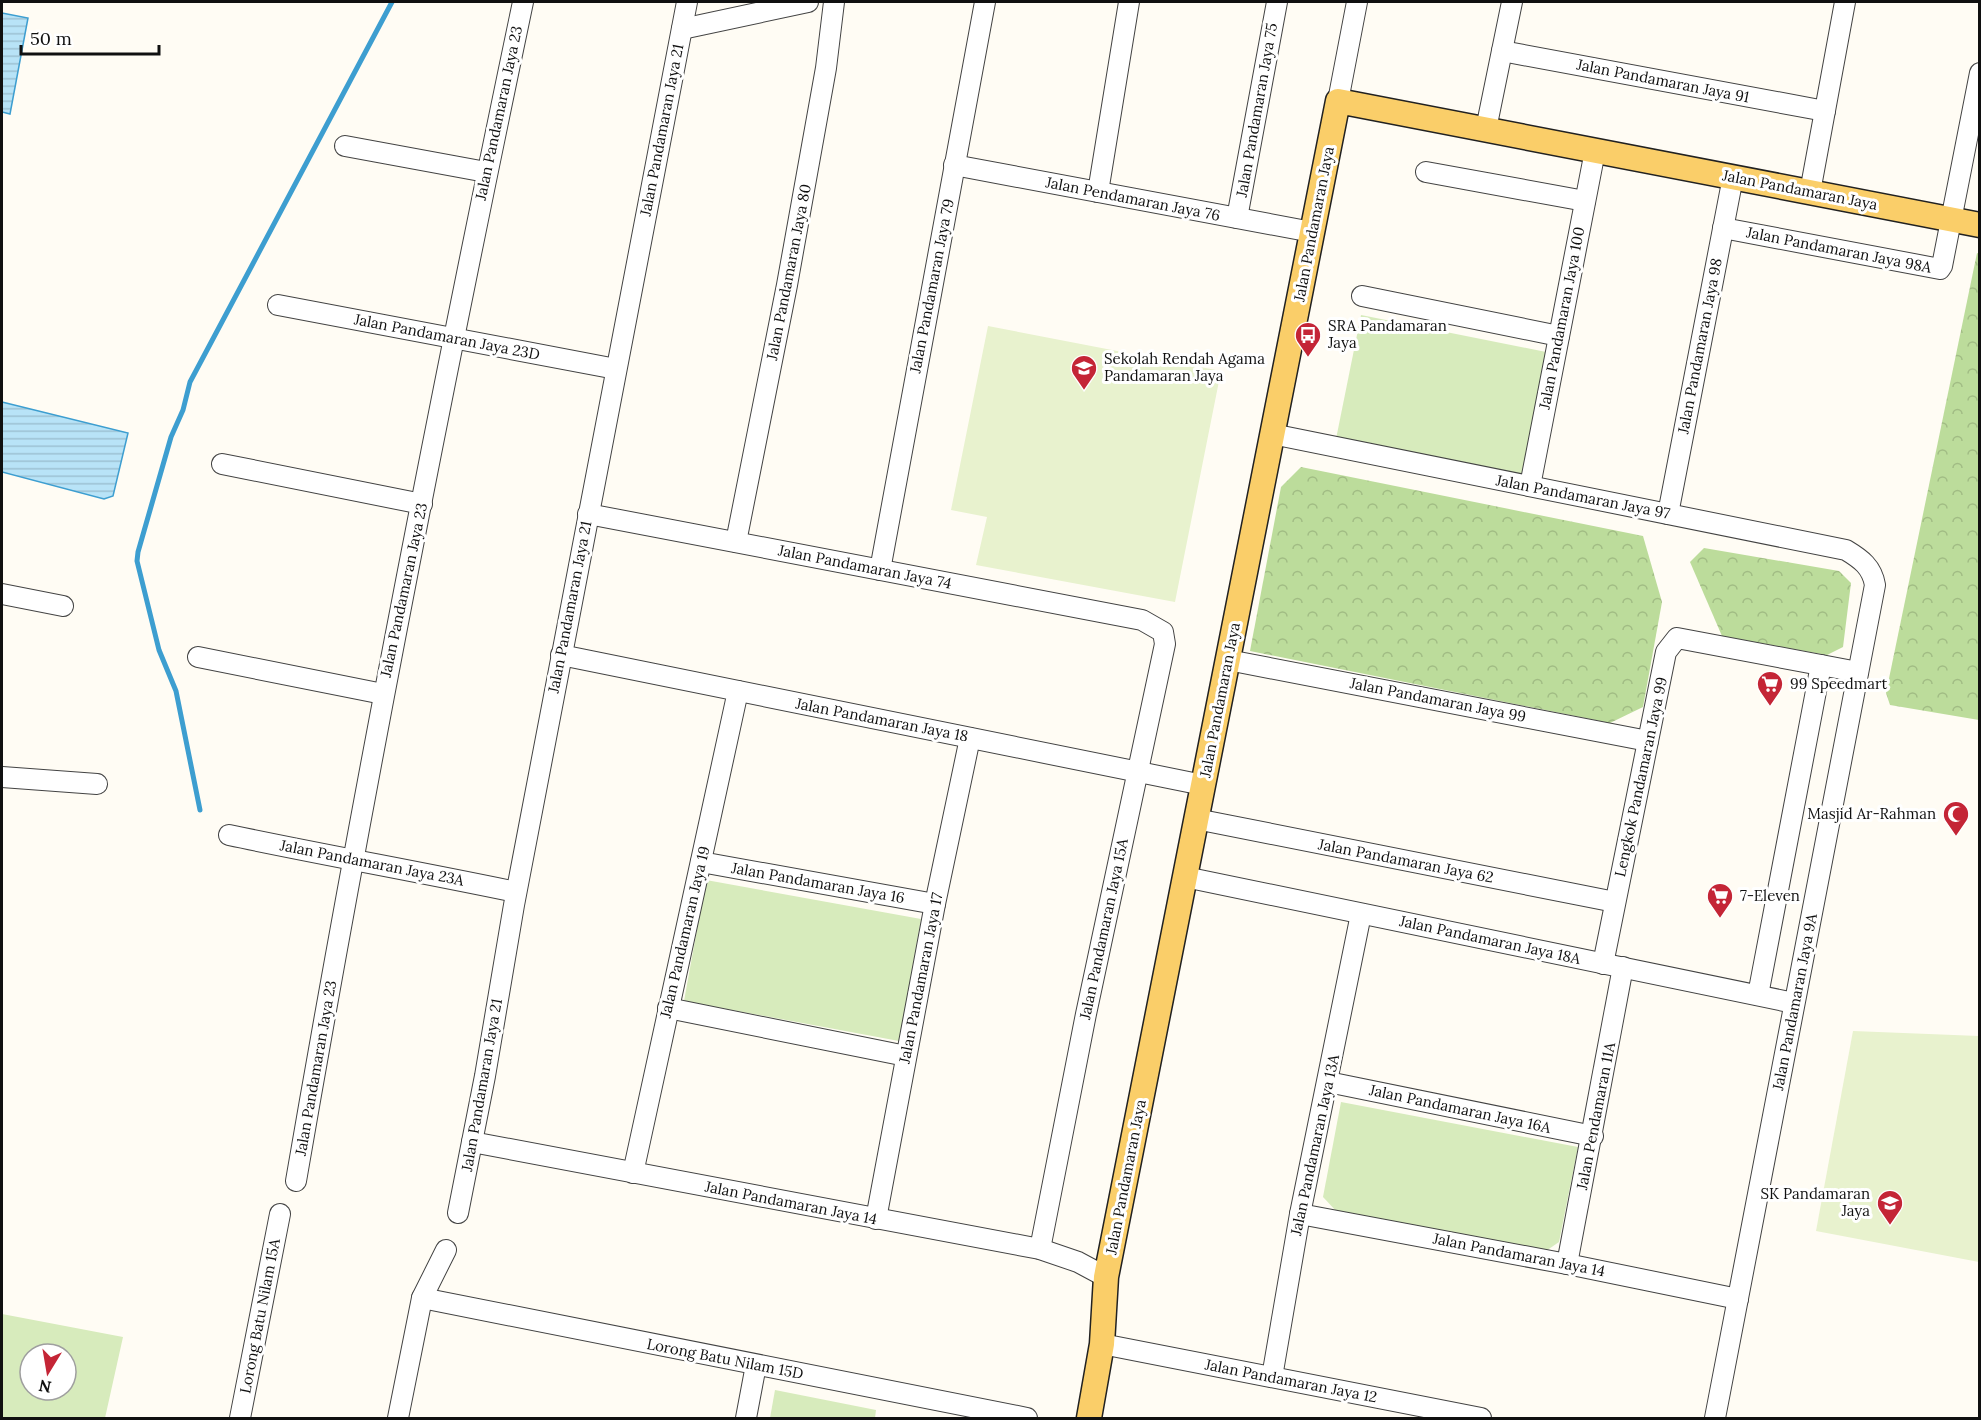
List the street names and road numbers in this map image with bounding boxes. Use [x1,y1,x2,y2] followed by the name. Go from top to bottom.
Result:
[1232,21,1281,199] street label: Jalan Pandamaran Jaya 75
[471,24,526,203] street label: Jalan Pandamaran Jaya 23
[635,42,688,219] street label: Jalan Pandamaran Jaya 21
[1574,54,1751,107] street label: Jalan Pandamaran Jaya 91
[1289,145,1338,304] street label: Jalan Pandamaran Jaya
[1720,165,1879,214] street label: Jalan Pandamaran Jaya
[1043,172,1222,225] street label: Jalan Pendamaran Jaya 76
[762,182,815,363] street label: Jalan Pandamaran Jaya 80
[905,197,958,376] street label: Jalan Pandamaran Jaya 79
[1744,222,1934,277] street label: Jalan Pandamaran Jaya 98A
[1534,225,1589,412] street label: Jalan Pandamaran Jaya 100
[1673,256,1726,436] street label: Jalan Pandamaran Jaya 98
[352,309,542,364] street label: Jalan Pandamaran Jaya 23D
[1494,470,1672,523] street label: Jalan Pandamaran Jaya 97
[376,501,431,680] street label: Jalan Pandamaran Jaya 23
[543,519,596,696] street label: Jalan Pandamaran Jaya 21
[776,540,953,593] street label: Jalan Pandamaran Jaya 74
[1195,621,1244,780] street label: Jalan Pandamaran Jaya
[1348,673,1528,726] street label: Jalan Pandamaran Jaya 99
[1610,675,1671,879] street label: Lengkok Pandamaran Jaya 99
[793,693,970,746] street label: Jalan Pandamaran Jaya 18
[1316,834,1495,887] street label: Jalan Pandamaran Jaya 62
[278,835,466,890] street label: Jalan Pandamaran Jaya 23A
[1075,836,1132,1022] street label: Jalan Pandamaran Jaya 15A
[655,844,714,1021] street label: Jalan Pandamaran Jaya 19
[729,858,906,907] street label: Jalan Pandamaran Jaya 16
[894,891,946,1066] street label: Jalan Pandamaran Jaya 17
[1397,911,1583,968] street label: Jalan Pandamaran Jaya 18A
[1768,911,1821,1093] street label: Jalan Pandamaran Jaya 9A
[291,979,340,1158] street label: Jalan Pandamaran Jaya 23
[457,997,506,1174] street label: Jalan Pandamaran Jaya 21
[1572,1040,1619,1192] street label: Jalan Pendamaran 11A
[1286,1052,1343,1238] street label: Jalan Pandamaran Jaya 13A
[1367,1080,1553,1137] street label: Jalan Pandamaran Jaya 16A
[1101,1098,1150,1257] street label: Jalan Pandamaran Jaya
[702,1176,879,1229] street label: Jalan Pandamaran Jaya 14
[1430,1228,1607,1281] street label: Jalan Pandamaran Jaya 14
[235,1236,284,1395] street label: Lorong Batu Nilam 15A
[645,1334,805,1383] street label: Lorong Batu Nilam 15D
[1202,1354,1379,1407] street label: Jalan Pandamaran Jaya 12

